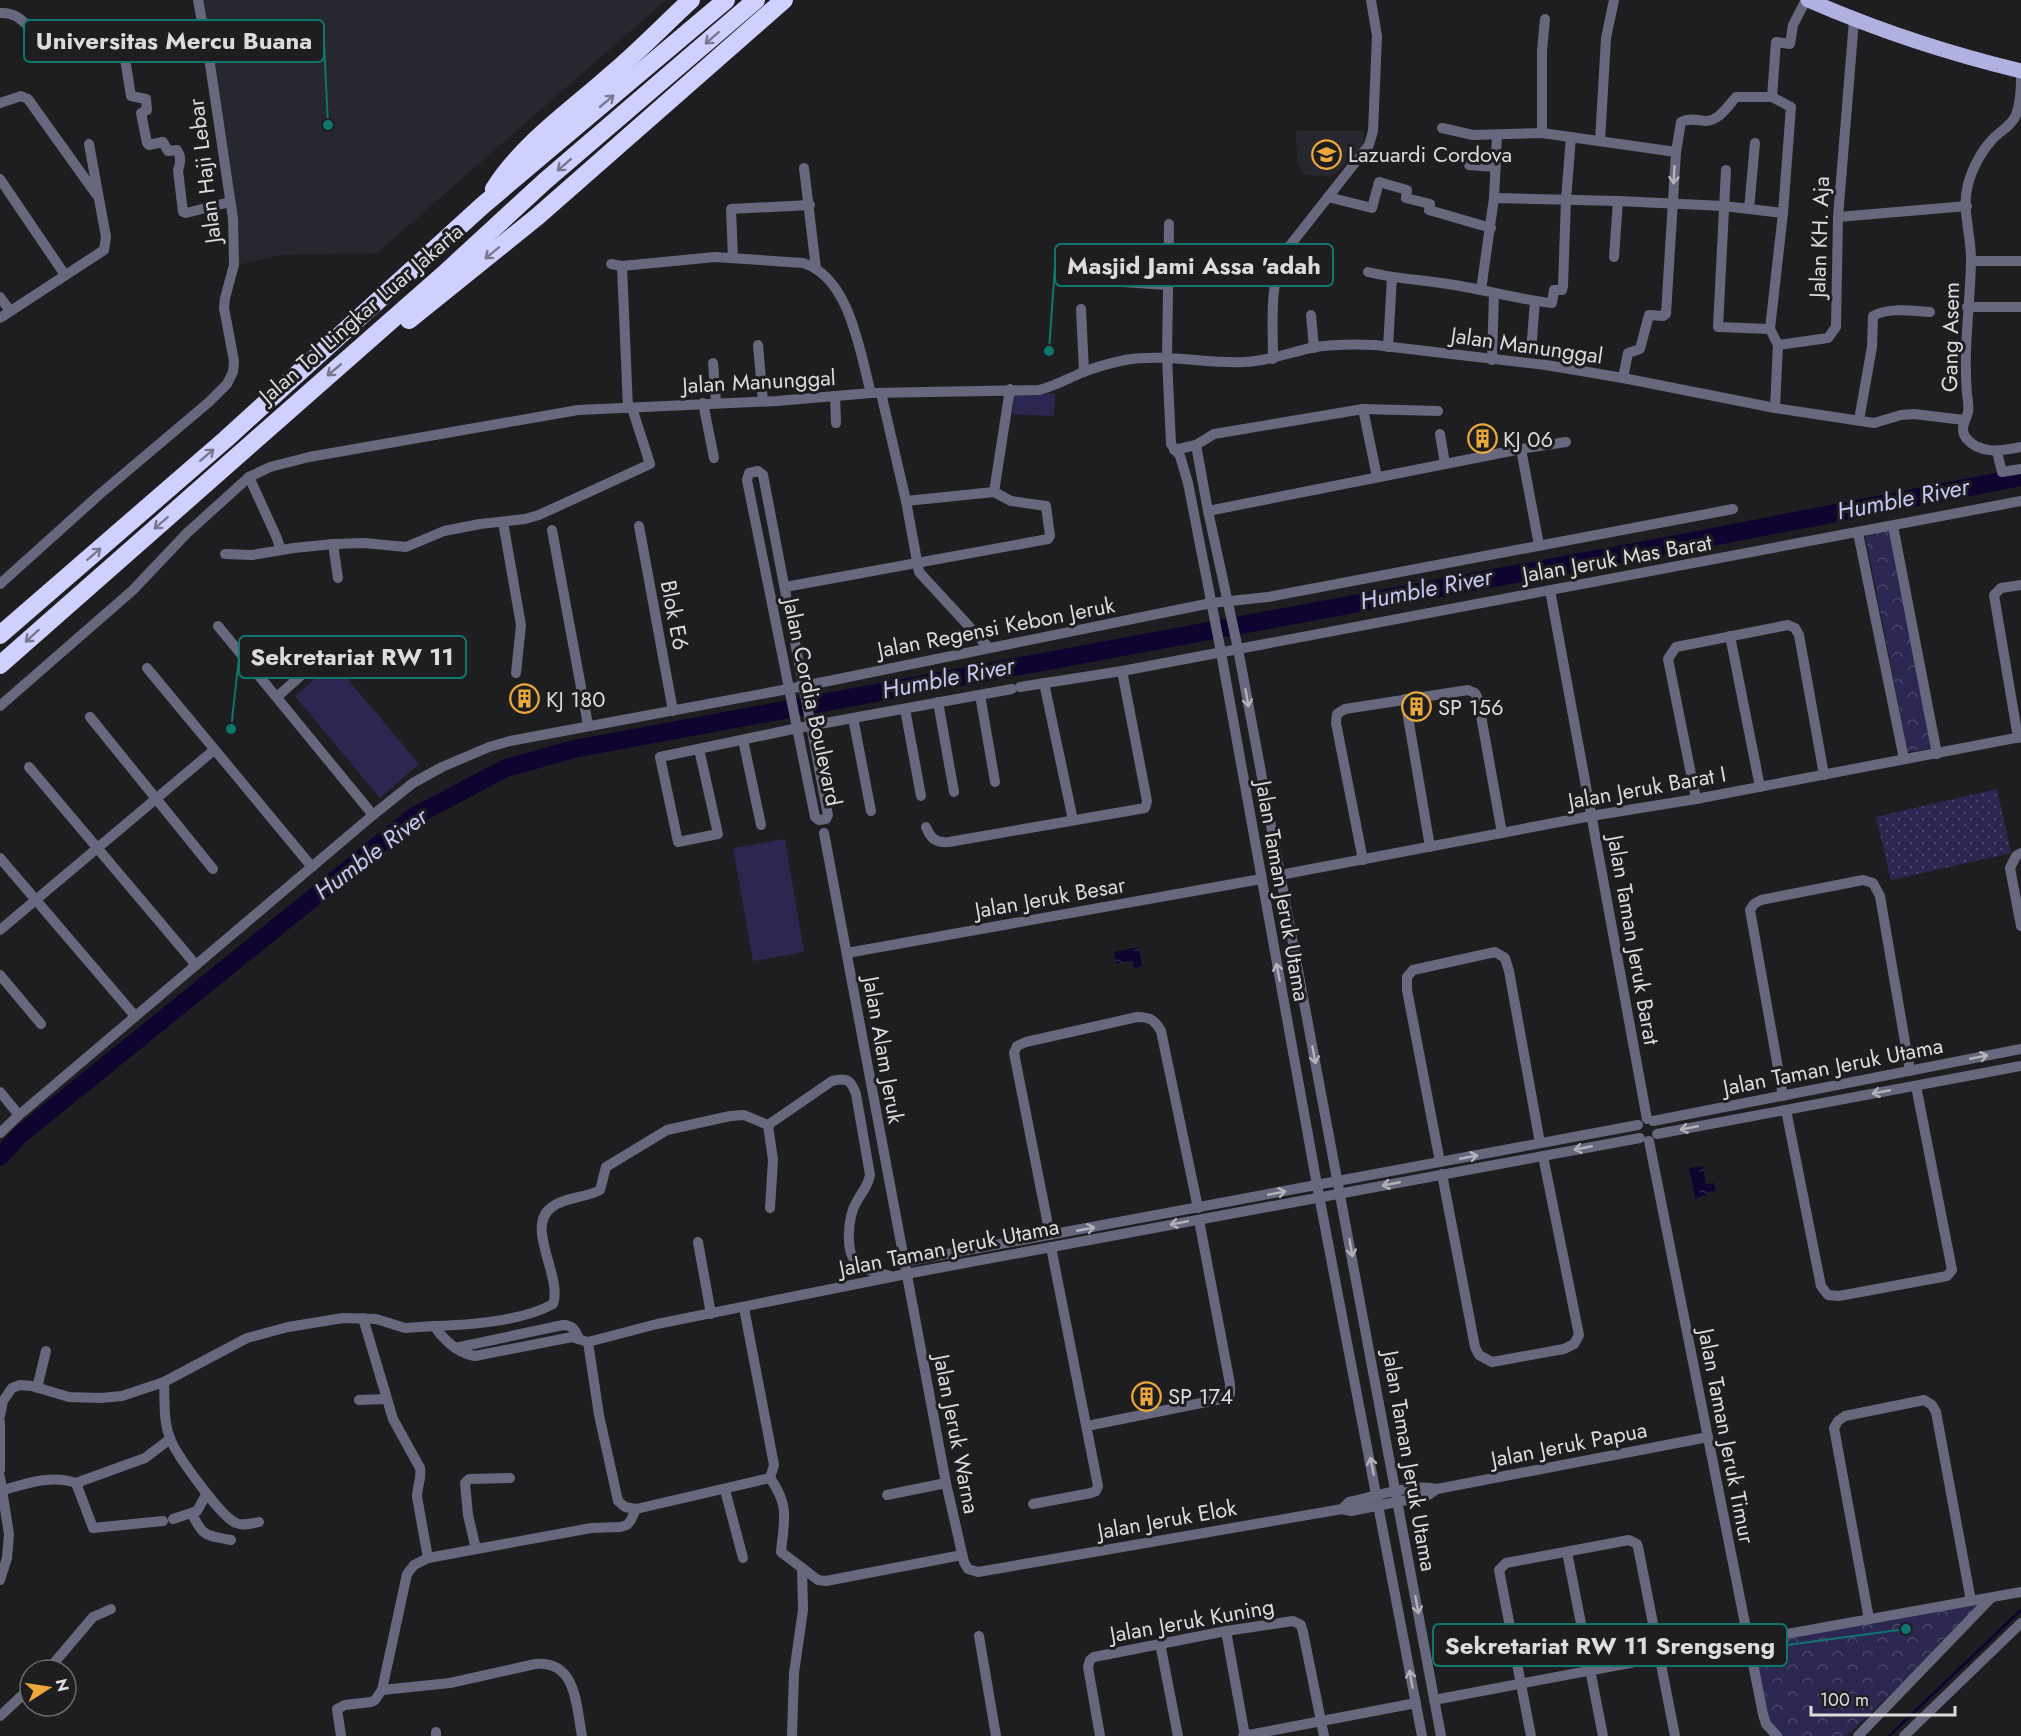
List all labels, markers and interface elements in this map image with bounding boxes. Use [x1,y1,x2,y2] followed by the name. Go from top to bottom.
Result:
[24,20,324,62] callout: Universitas Mercu Buana
[36,23,312,58] text: Universitas Mercu Buana
[705,31,720,45] one-way arrow
[599,94,614,108] one-way arrow
[179,96,229,248] street label: Jalan Haji Lebar
[1311,138,1343,170] school or university icon: Lazuardi Cordova
[1348,138,1512,170] place label: Lazuardi Cordova
[557,158,572,172] one-way arrow
[1669,165,1680,185] one-way arrow
[1801,176,1837,301] street label: Jalan KH. Aja
[250,215,470,413] street label: Jalan Tol Lingkar Luar Jakarta
[1055,244,1333,286] callout: Masjid Jami Assa 'adah
[485,246,501,259] one-way arrow
[1067,248,1321,283] text: Masjid Jami Assa 'adah
[1933,282,1967,392] street label: Gang Asem
[1446,318,1605,372] street label: Jalan Manunggal
[679,361,836,401] street label: Jalan Manunggal
[327,363,342,377] one-way arrow
[1466,423,1498,455] building icon: KJ 06
[1503,423,1553,455] place label: KJ 06
[199,448,214,462] one-way arrow
[1834,468,1974,528] water label: Humble River
[153,516,169,529] one-way arrow
[1517,525,1715,591] street label: Jalan Jeruk Mas Barat
[86,547,101,561] one-way arrow
[1357,558,1497,618] water label: Humble River
[653,577,697,653] street label: Blok E6
[872,588,1118,666] street label: Jalan Regensi Kebon Jeruk
[775,592,851,809] street label: Jalan Cordia Boulevard
[25,629,40,643] one-way arrow
[239,636,466,678] callout: Sekretariat RW 11
[250,639,454,674] text: Sekretariat RW 11
[879,647,1019,707] water label: Humble River
[509,683,541,715] building icon: KJ 180
[546,683,605,715] place label: KJ 180
[1242,688,1253,707] one-way arrow
[1401,691,1433,723] building icon: SP 156
[1438,691,1504,723] place label: SP 156
[1563,757,1729,817] street label: Jalan Jeruk Barat I
[1247,775,1318,1004] street label: Jalan Taman Jeruk Utama
[307,798,436,908] water label: Humble River
[1599,830,1668,1048] street label: Jalan Taman Jeruk Barat
[969,868,1128,926] street label: Jalan Jeruk Besar
[1272,962,1283,982] one-way arrow
[855,971,913,1126] street label: Jalan Alam Jeruk
[1717,1029,1946,1104] street label: Jalan Taman Jeruk Utama
[1309,1045,1320,1064] one-way arrow
[1968,1051,1988,1062] one-way arrow
[1872,1087,1891,1098] one-way arrow
[1680,1123,1700,1134] one-way arrow
[1573,1143,1593,1154] one-way arrow
[1459,1151,1478,1162] one-way arrow
[1382,1179,1401,1190] one-way arrow
[1267,1187,1287,1198] one-way arrow
[833,1210,1062,1285] street label: Jalan Taman Jeruk Utama
[1169,1218,1189,1229] one-way arrow
[1075,1223,1095,1234] one-way arrow
[1346,1238,1357,1258] one-way arrow
[1690,1323,1764,1547] street label: Jalan Taman Jeruk Timur
[1374,1345,1445,1574] street label: Jalan Taman Jeruk Utama
[925,1349,988,1516] street label: Jalan Jeruk Warna
[1131,1380,1163,1412] building icon: SP 174
[1168,1380,1233,1412] place label: SP 174
[1485,1413,1650,1475] street label: Jalan Jeruk Papua
[1366,1457,1377,1476] one-way arrow
[1092,1491,1239,1547] street label: Jalan Jeruk Elok
[1104,1590,1277,1651] street label: Jalan Jeruk Kuning
[1411,1595,1422,1615] one-way arrow
[1433,1624,1787,1666] callout: Sekretariat RW 11 Srengseng
[1445,1628,1775,1663] text: Sekretariat RW 11 Srengseng
[18,1658,78,1718] north arrow
[1405,1669,1416,1689] one-way arrow
[50,1676,75,1694] text: N
[1811,1679,1955,1717] scale bar
[1820,1687,1869,1713] text: 100 m

